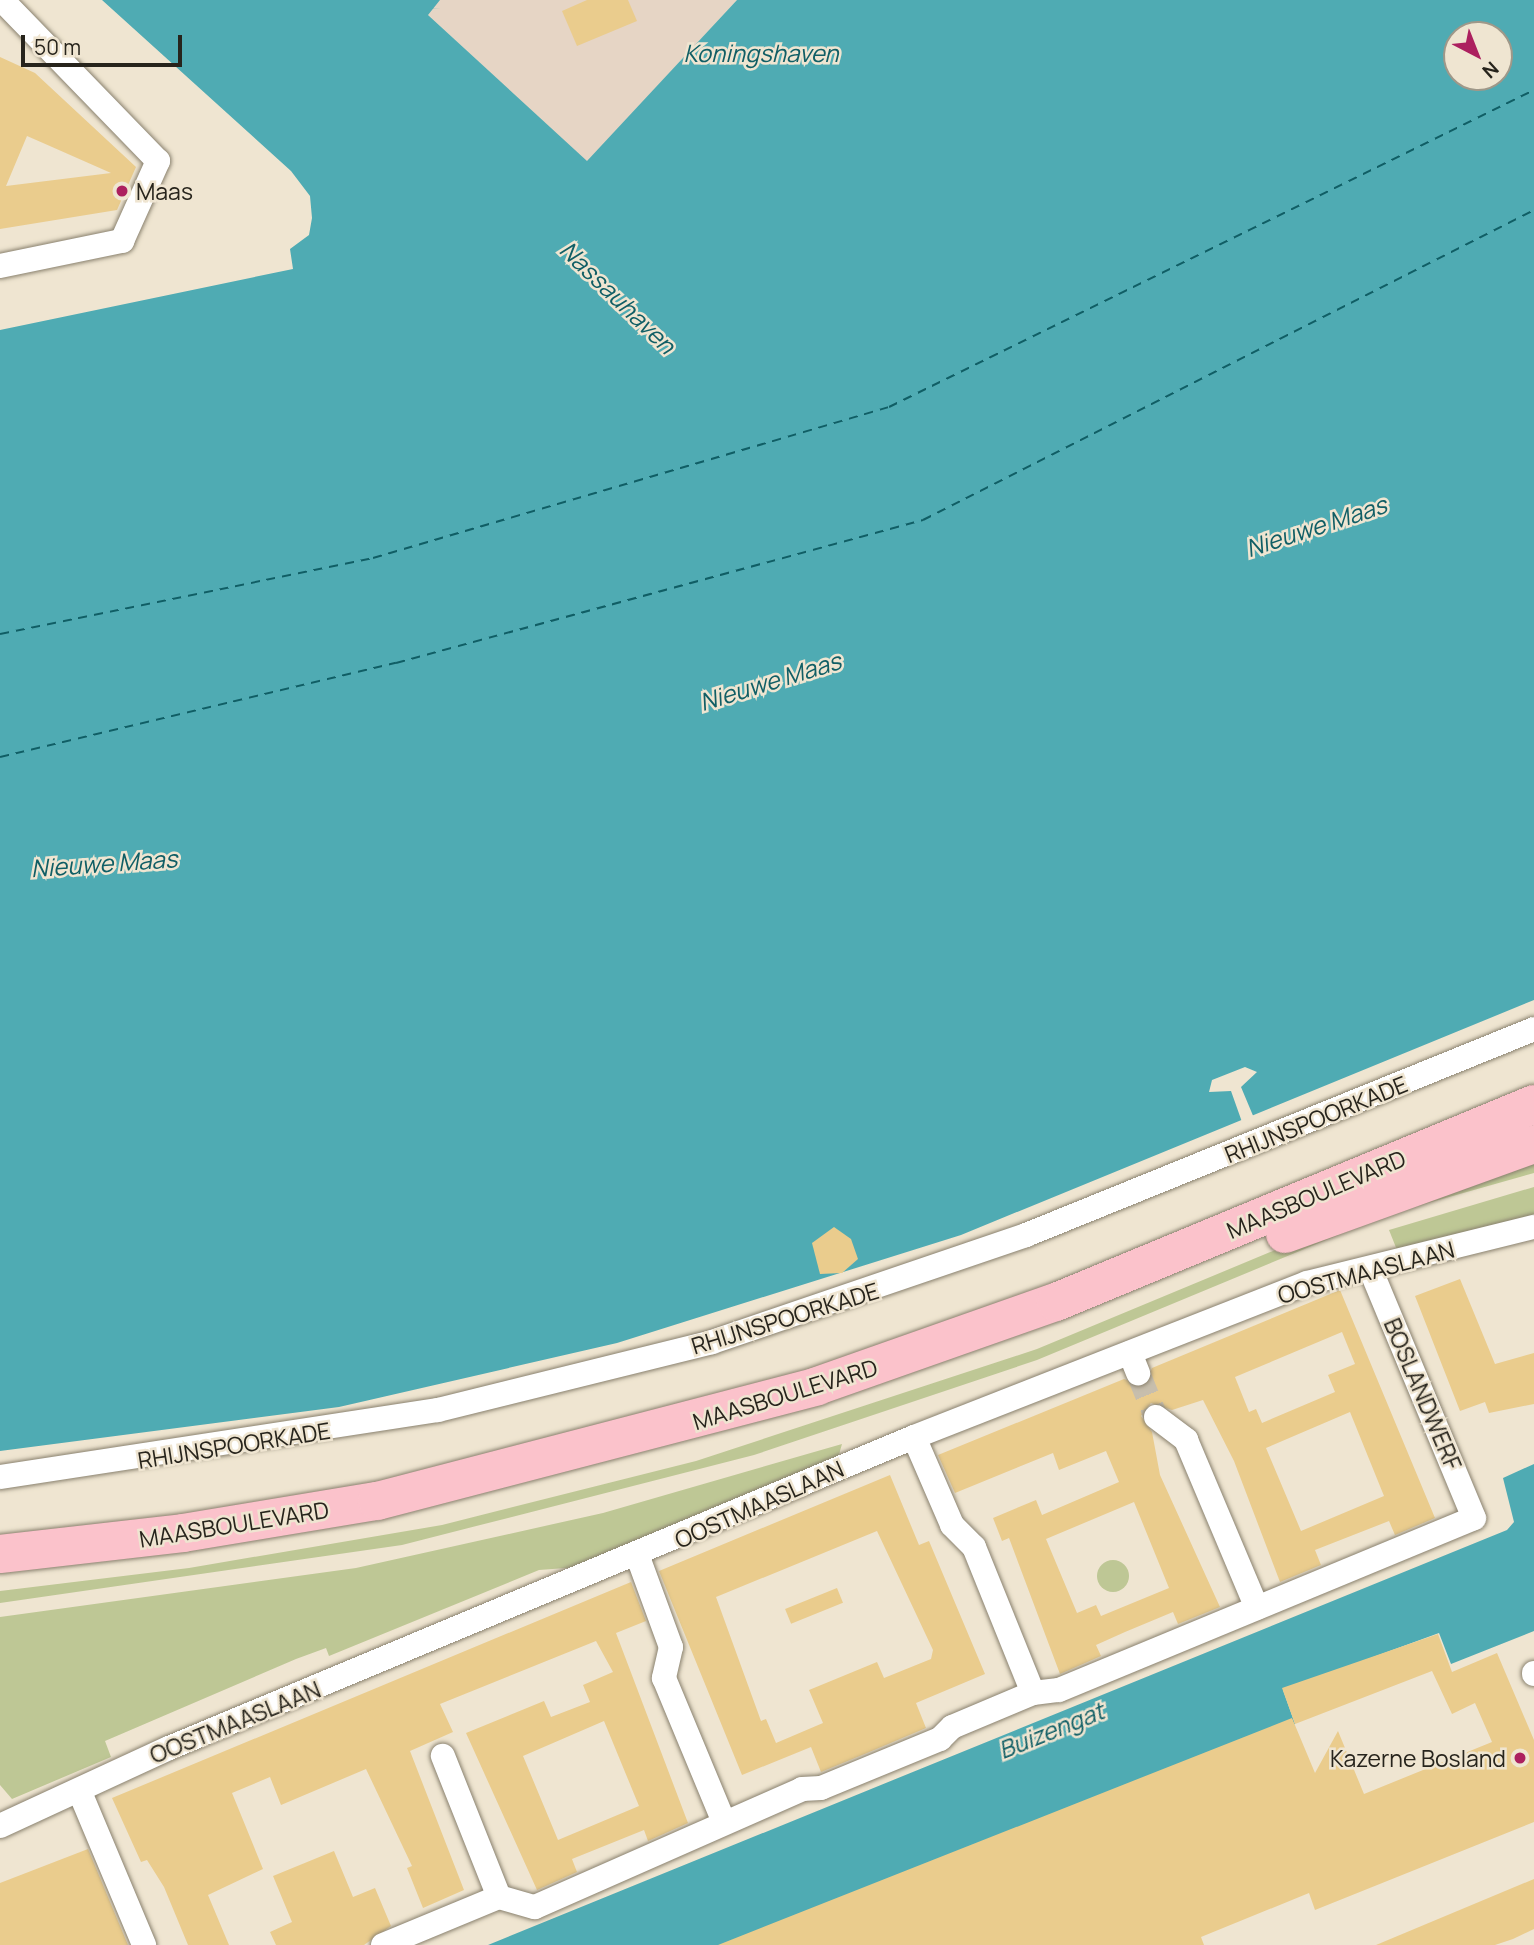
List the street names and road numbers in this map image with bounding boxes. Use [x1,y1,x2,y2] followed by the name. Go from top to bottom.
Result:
[1221,1070,1411,1168] street label: RHIJNSPOORKADE
[1222,1144,1410,1244] street label: MAASBOULEVARD
[1275,1235,1457,1309] street label: OOSTMAASLAAN
[688,1276,882,1360] street label: RHIJNSPOORKADE
[1379,1314,1467,1474] street label: BOSLANDWERF
[689,1353,881,1435] street label: MAASBOULEVARD
[136,1416,332,1474] street label: RHIJNSPOORKADE
[670,1454,848,1554] street label: OOSTMAASLAAN
[137,1495,331,1553] street label: MAASBOULEVARD
[146,1675,324,1769] street label: OOSTMAASLAAN

